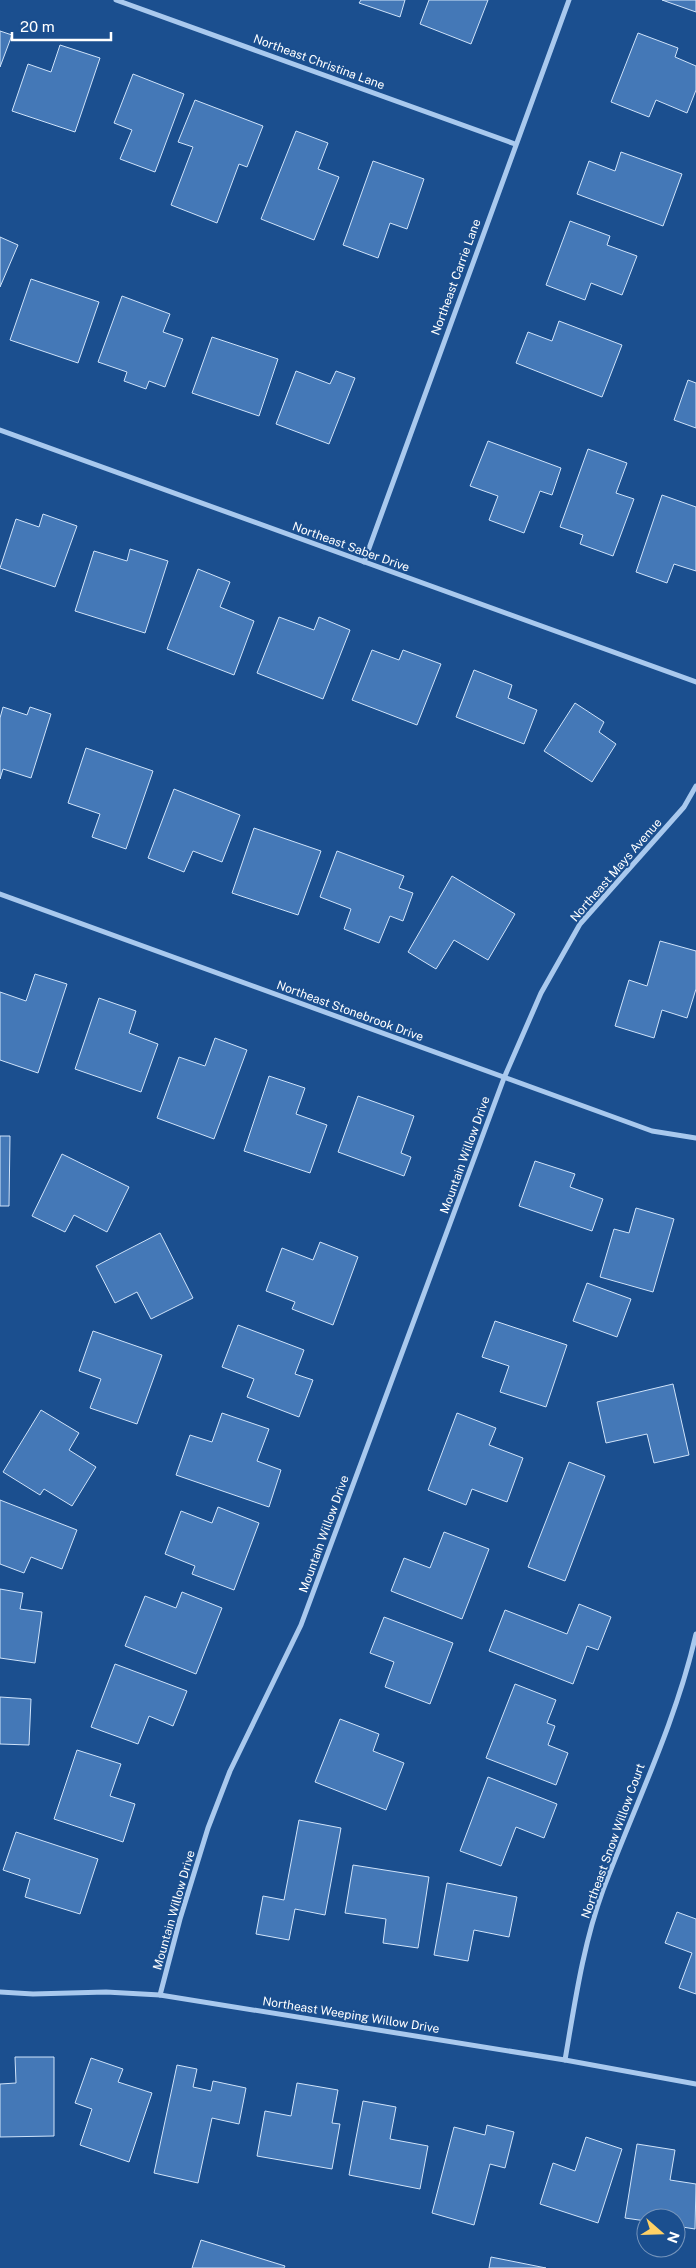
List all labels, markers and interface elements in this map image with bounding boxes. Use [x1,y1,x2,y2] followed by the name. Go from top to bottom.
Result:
[12,10,111,42] scale bar
[20,18,55,35] text: 20 m
[251,32,387,92] street label: Northeast Christina Lane
[428,217,484,337] street label: Northeast Carrie Lane
[291,519,412,575] street label: Northeast Saber Drive
[567,815,665,924] street label: Northeast Mays Avenue
[275,978,425,1044] street label: Northeast Stonebrook Drive
[437,1094,493,1216] street label: Mountain Willow Drive
[296,1473,352,1595] street label: Mountain Willow Drive
[578,1761,648,1920] street label: Northeast Snow Willow Court
[150,1848,198,1971] street label: Mountain Willow Drive
[261,1994,441,2036] street label: Northeast Weeping Willow Drive
[636,2208,686,2258] north arrow
[664,2230,683,2245] text: N

